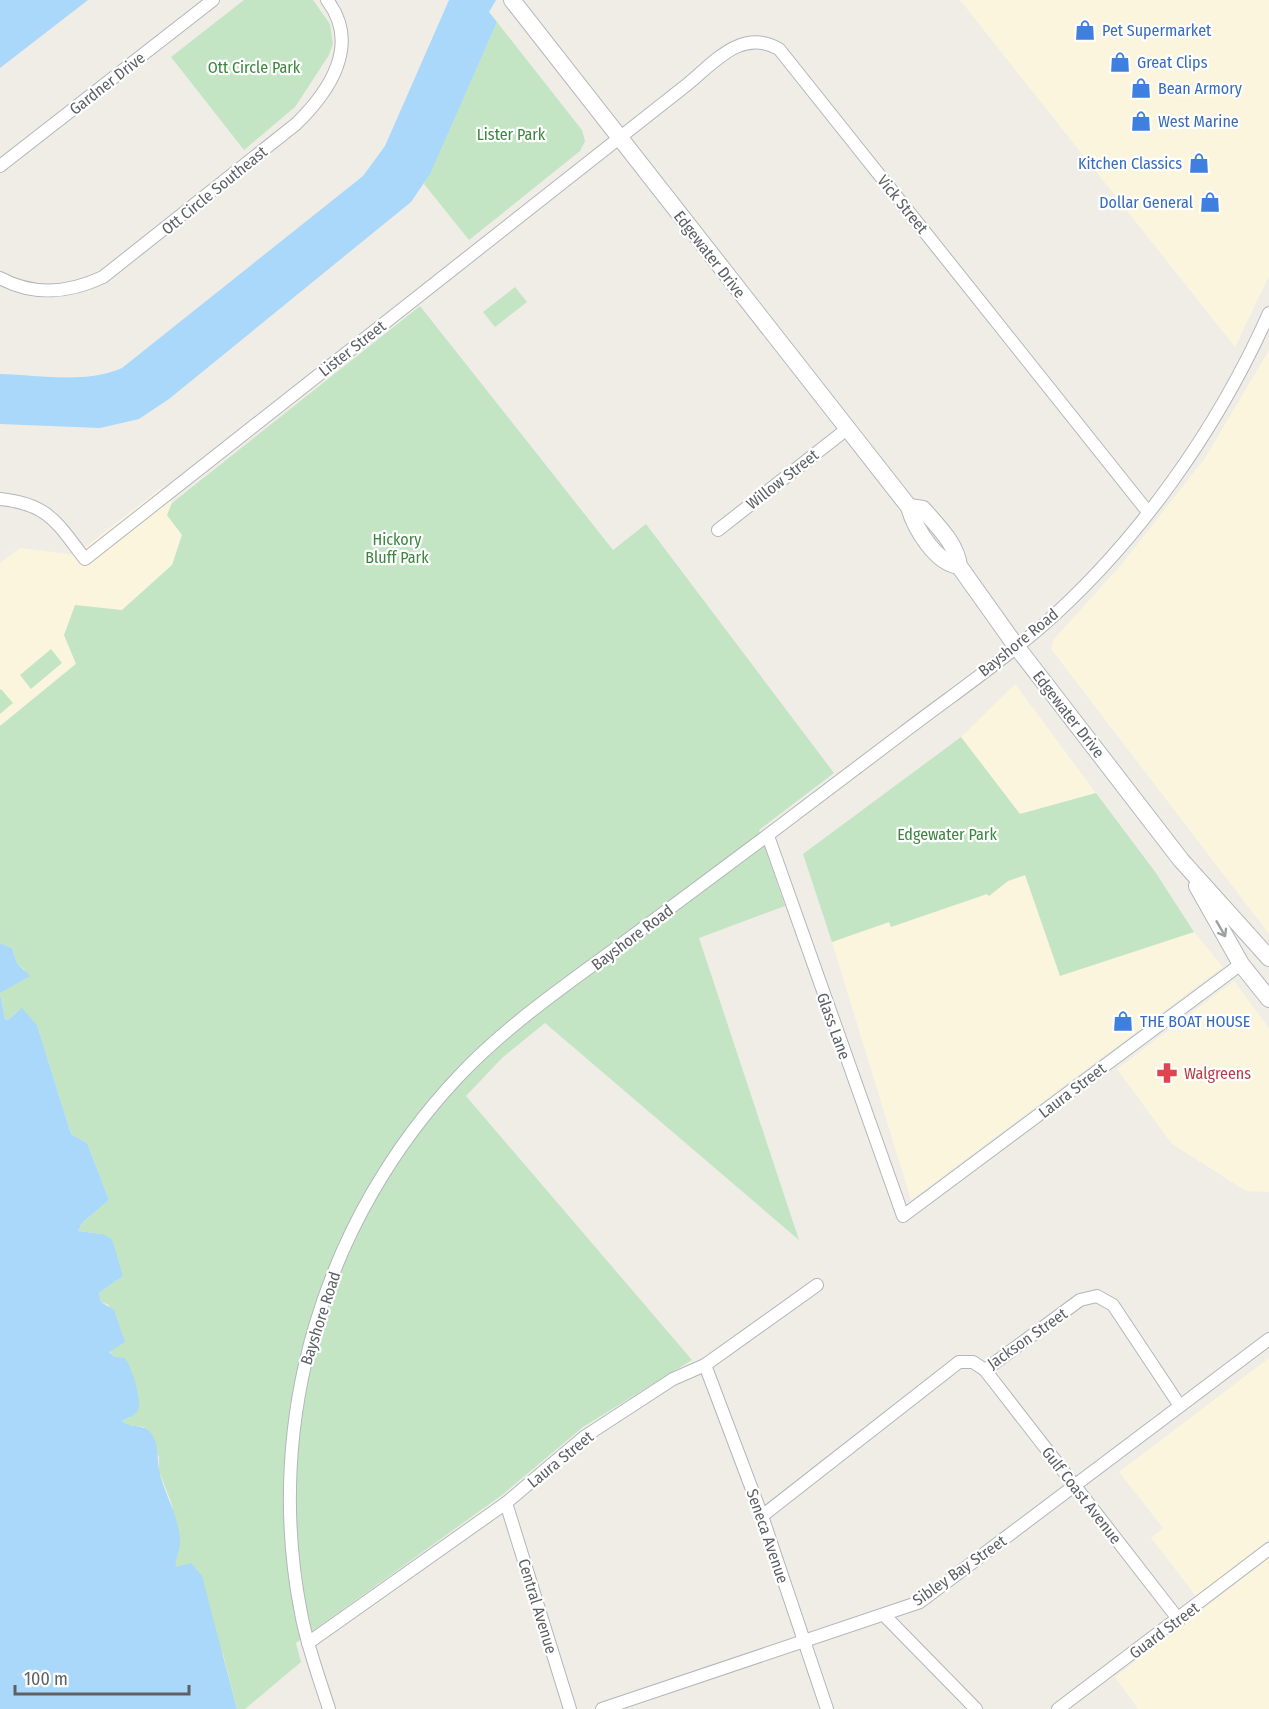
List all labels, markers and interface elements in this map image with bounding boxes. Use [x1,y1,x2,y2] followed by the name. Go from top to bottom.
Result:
[1073,18,1097,42] shop icon: Pet Supermarket
[1102,21,1212,40] place label: Pet Supermarket
[66,48,149,119] street label: Gardner Drive
[1108,50,1132,74] shop icon: Great Clips
[1137,53,1208,72] place label: Great Clips
[208,58,301,77] park label: Ott Circle Park
[1129,76,1153,100] shop icon: Bean Armory
[1158,79,1243,98] place label: Bean Armory
[1129,109,1153,133] shop icon: West Marine
[1158,112,1239,131] place label: West Marine
[477,125,546,144] park label: Lister Park
[158,142,271,239] street label: Ott Circle Southeast
[1187,151,1211,175] shop icon: Kitchen Classics
[1078,154,1182,173] place label: Kitchen Classics
[873,171,932,238] street label: Vick Street
[1198,190,1222,214] shop icon: Dollar General
[1099,193,1193,212] place label: Dollar General
[670,207,750,302] street label: Edgewater Drive
[315,316,390,380] street label: Lister Street
[742,445,823,513] street label: Willow Street
[365,530,429,567] park label: Hickory Bluff Park
[975,604,1062,680] street label: Bayshore Road
[1029,667,1109,762] street label: Edgewater Drive
[897,825,997,844] park label: Edgewater Park
[588,901,677,974] street label: Bayshore Road
[1215,920,1227,937] one-way arrow
[813,990,854,1062] street label: Glass Lane
[1111,1009,1135,1033] shop icon: THE BOAT HOUSE
[1140,1012,1250,1031] place label: THE BOAT HOUSE
[1035,1059,1110,1122] street label: Laura Street
[1155,1061,1179,1085] pharmacy icon: Walgreens
[1184,1064,1251,1083] place label: Walgreens
[296,1269,345,1367] street label: Bayshore Road
[984,1303,1072,1373] street label: Jackson Street
[524,1427,598,1492] street label: Laura Street
[1038,1443,1126,1548] street label: Gulf Coast Avenue
[743,1486,793,1586] street label: Seneca Avenue
[909,1531,1010,1610] street label: Sibley Bay Street
[514,1556,561,1656] street label: Central Avenue
[1126,1598,1203,1663] street label: Guard Street
[15,1658,189,1696] scale bar
[24,1668,68,1690] text: 100 m

